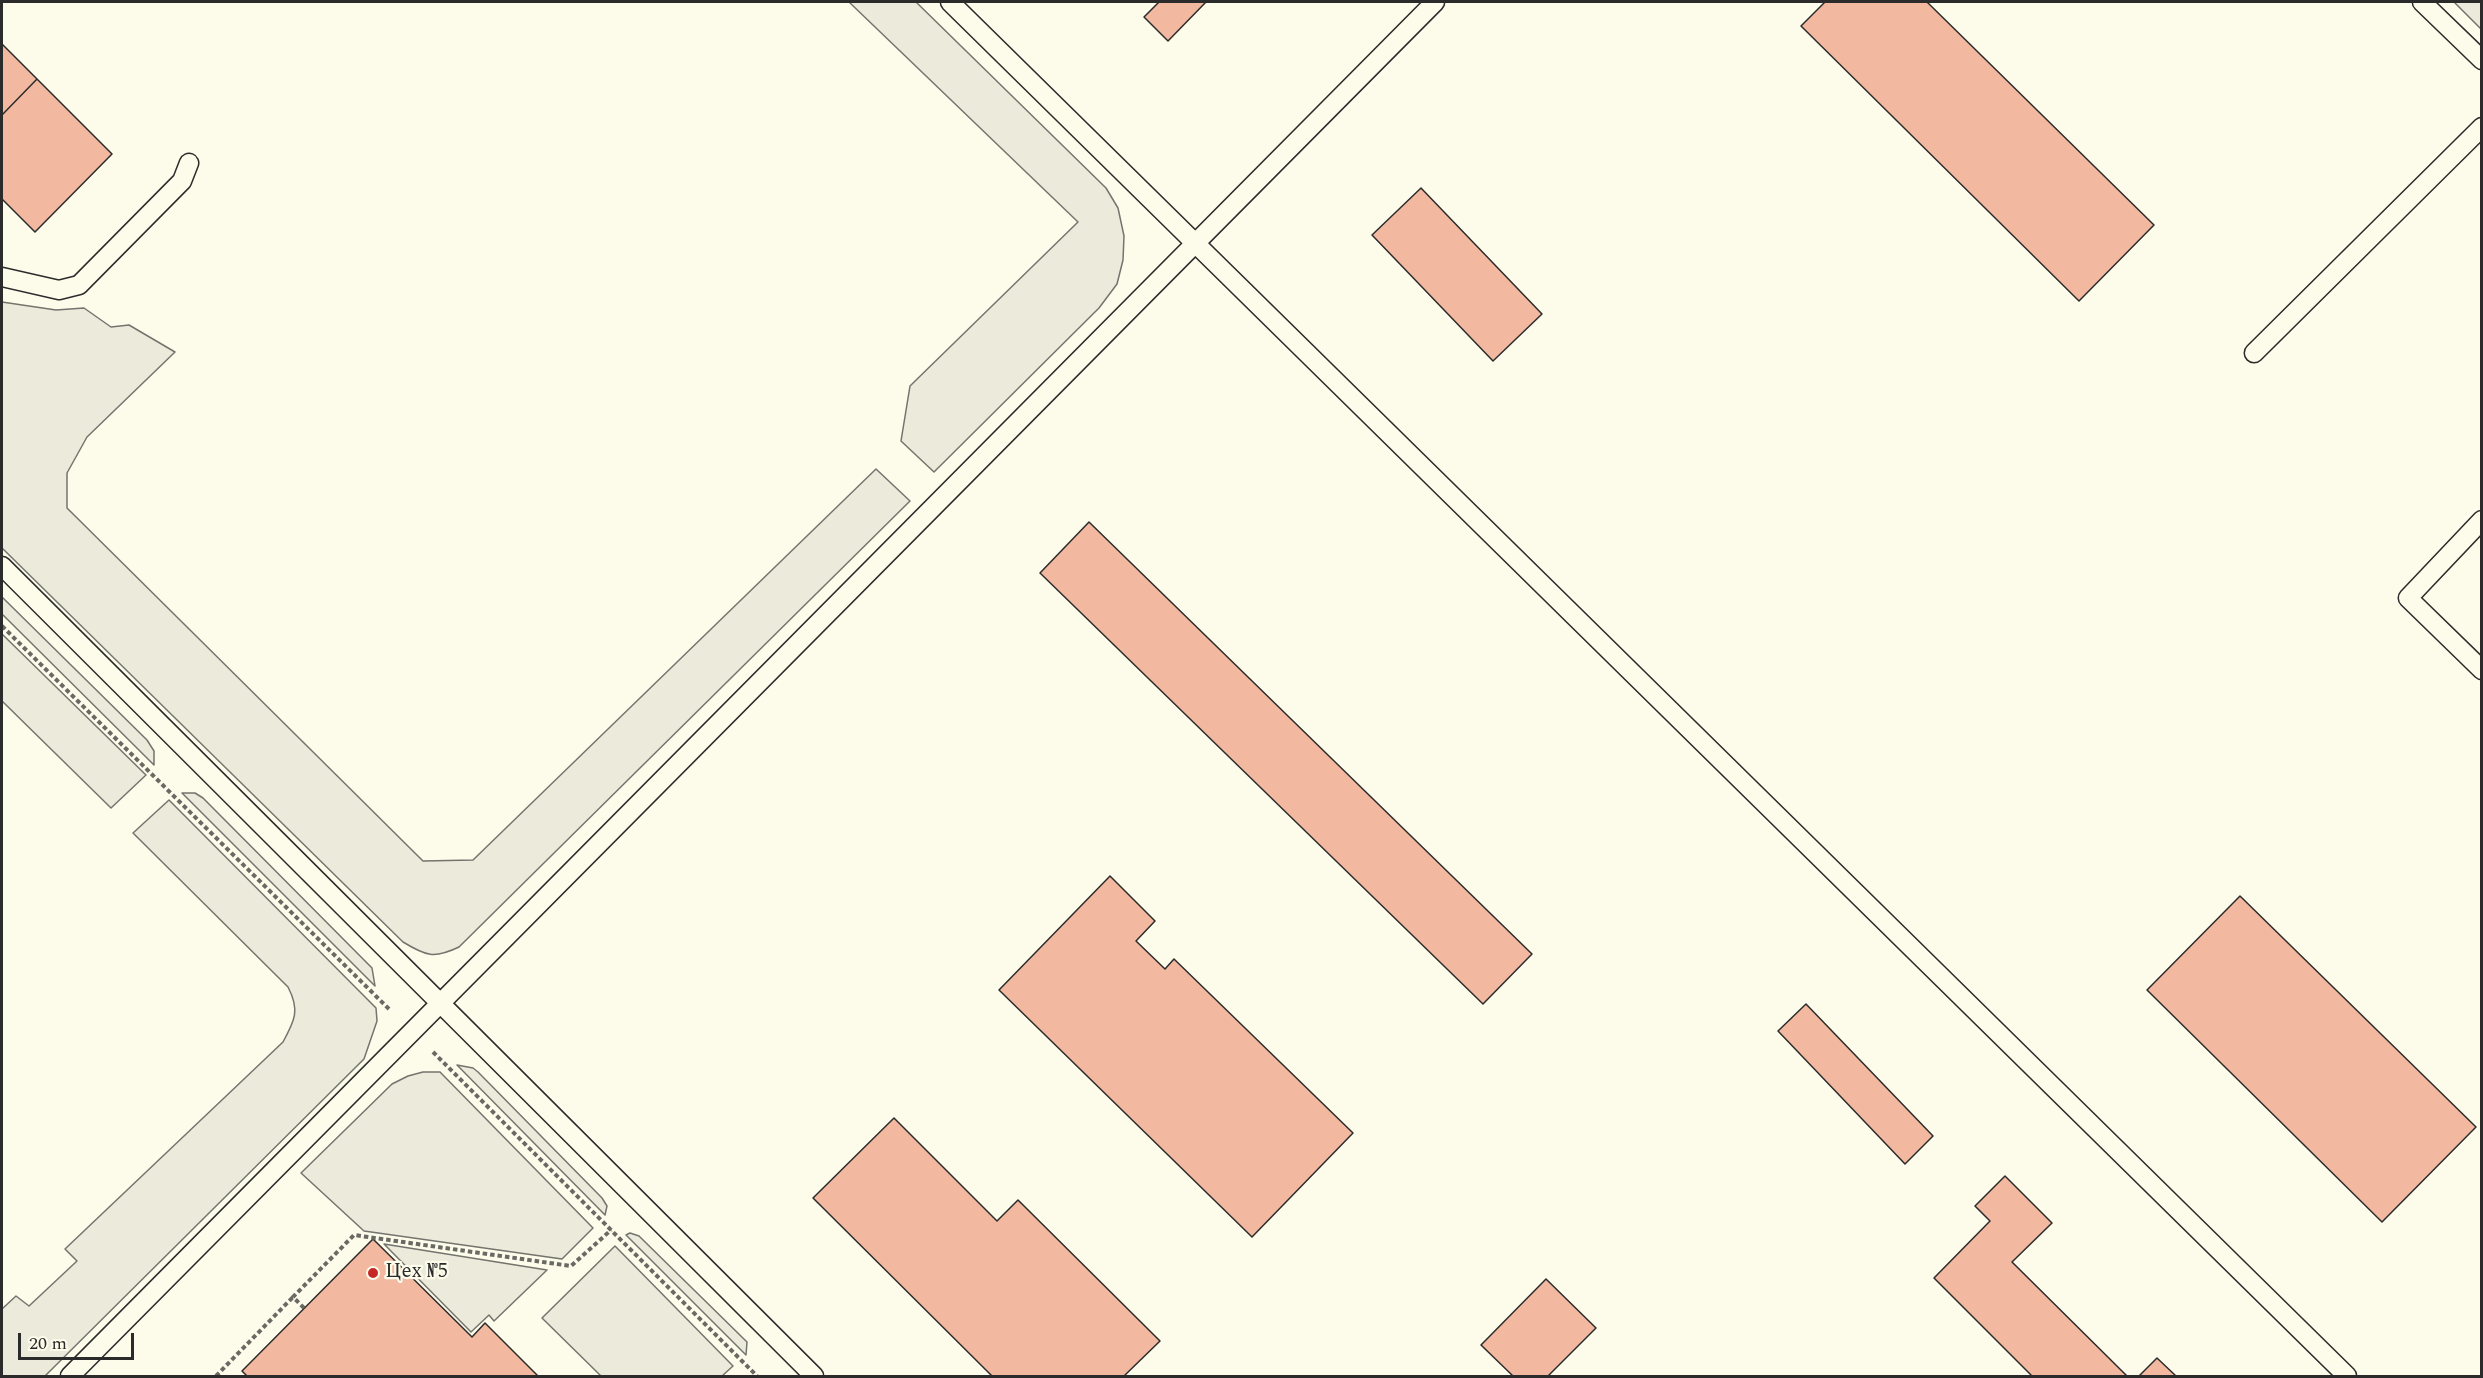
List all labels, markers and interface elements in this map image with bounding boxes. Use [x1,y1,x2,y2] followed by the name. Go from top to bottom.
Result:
[385,1260,448,1286] place label: Цех №5
[366,1266,380,1280] marker: Цех №5
[21,1321,136,1359] scale bar
[29,1330,67,1357] text: 20 m

